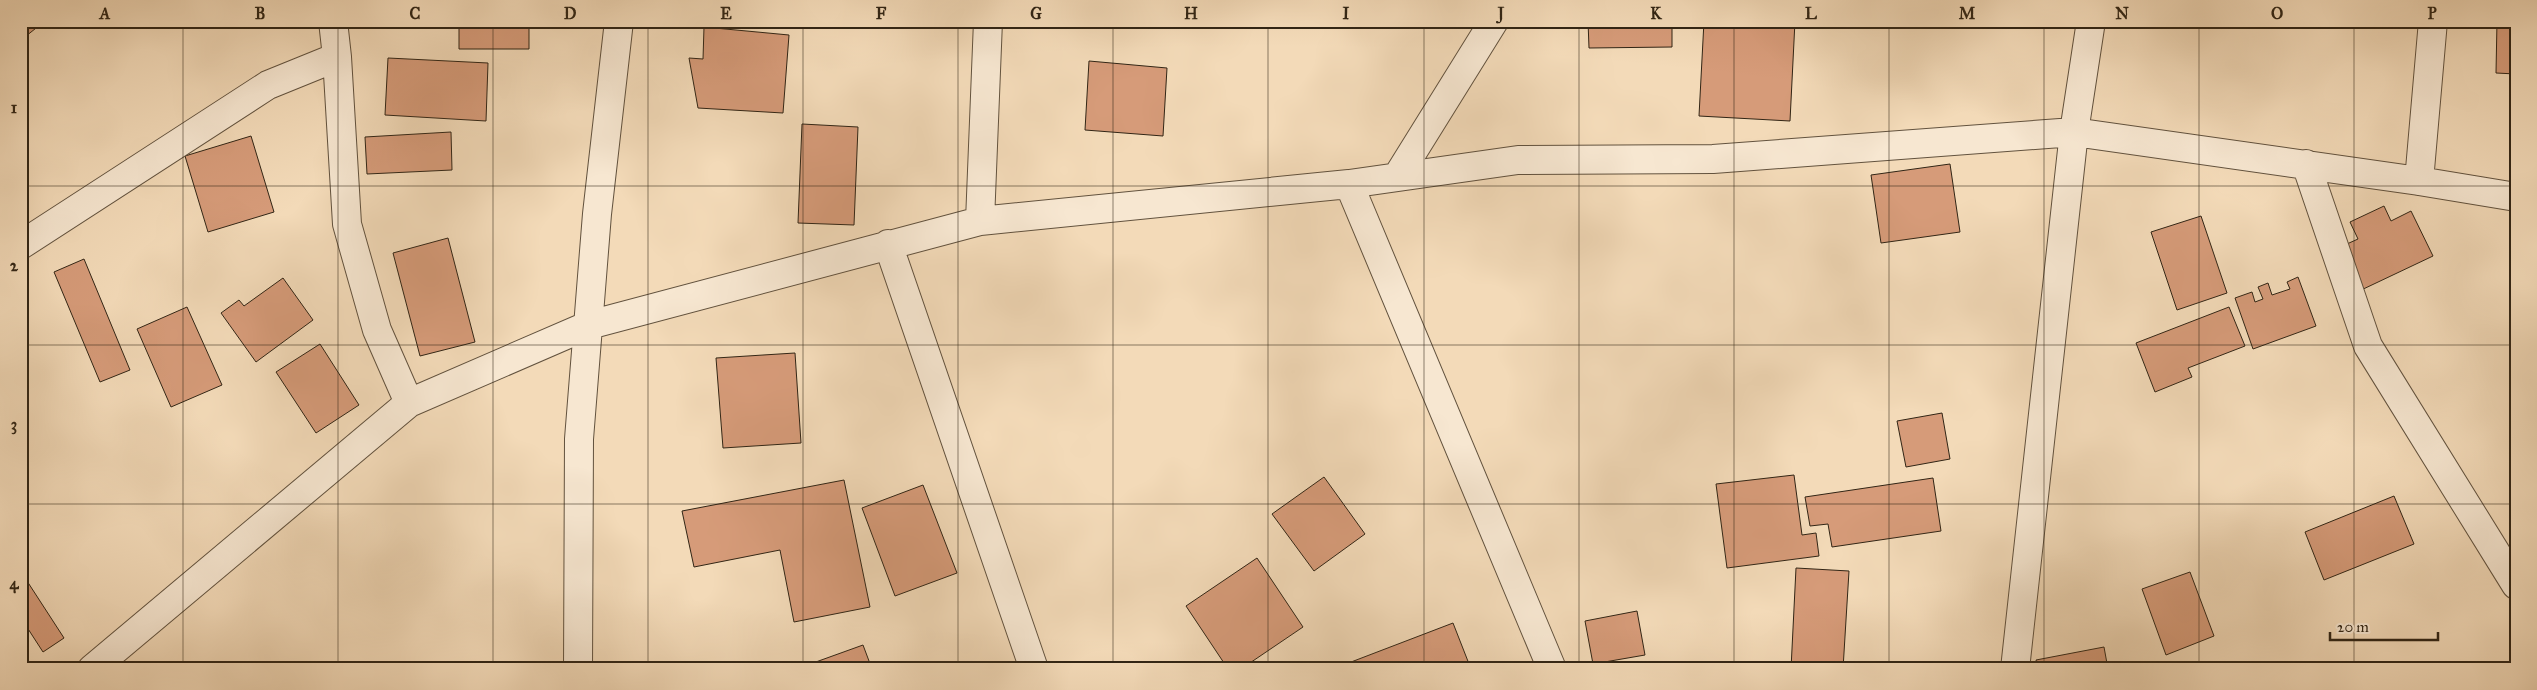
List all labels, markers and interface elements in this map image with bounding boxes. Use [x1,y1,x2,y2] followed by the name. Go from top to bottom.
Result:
[99,4,111,23] text: A
[255,4,265,23] text: B
[410,4,421,23] text: C
[564,4,577,23] text: D
[720,4,732,23] text: E
[876,4,887,23] text: F
[1030,4,1042,23] text: G
[1184,4,1198,23] text: H
[1343,4,1350,23] text: I
[1496,4,1505,24] text: J
[1650,4,1662,23] text: K
[1805,4,1817,23] text: L
[1959,4,1976,23] text: M
[2115,4,2129,23] text: N
[2271,4,2283,23] text: O
[2427,4,2437,23] text: P
[11,98,18,117] text: 1
[10,256,19,275] text: 2
[11,415,17,435] text: 3
[10,574,20,594] text: 4
[2330,610,2437,642] scale bar
[2337,618,2369,636] text: 20 m

